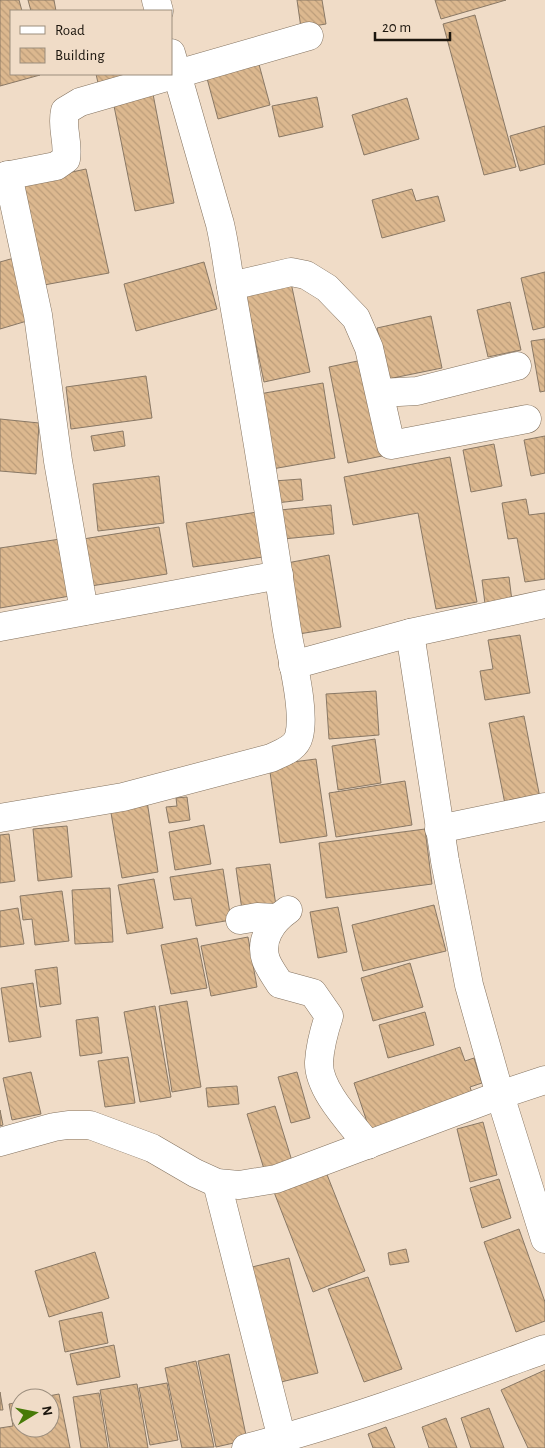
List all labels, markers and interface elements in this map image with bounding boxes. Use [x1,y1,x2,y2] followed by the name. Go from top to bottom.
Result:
[10,10,172,75] legend
[375,10,450,42] scale bar
[382,20,411,35] text: 20 m
[55,23,85,38] text: Road
[55,48,105,63] text: Building
[10,1388,60,1438] north arrow
[39,1405,55,1417] text: N

